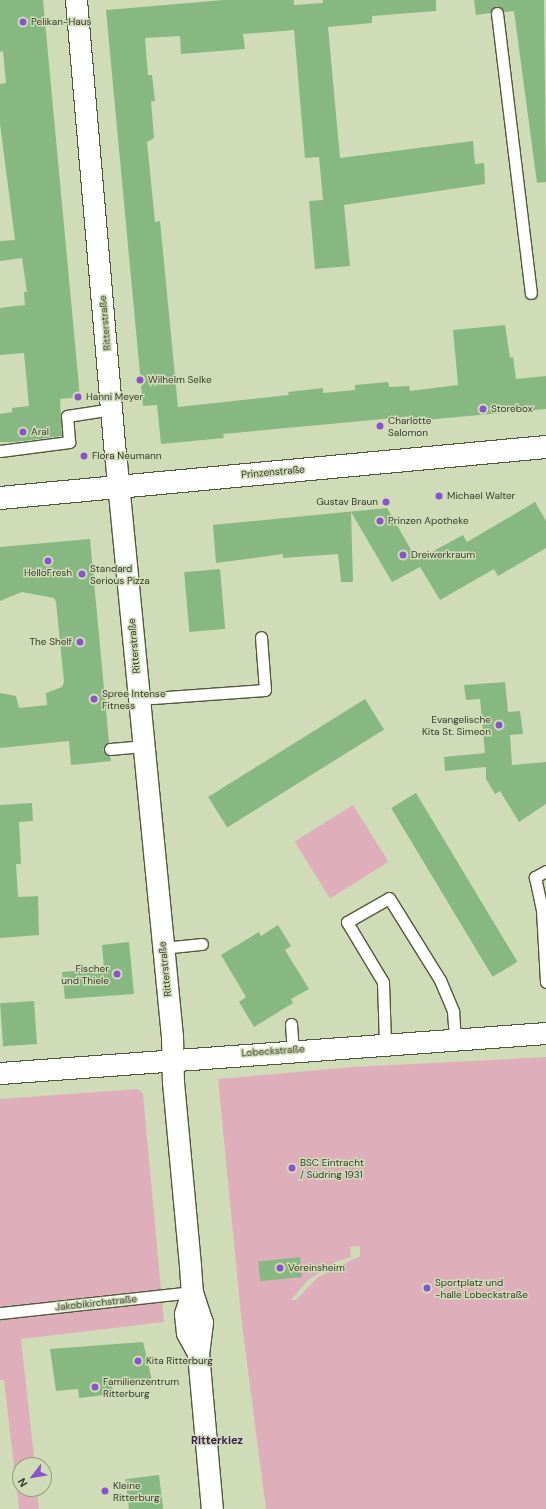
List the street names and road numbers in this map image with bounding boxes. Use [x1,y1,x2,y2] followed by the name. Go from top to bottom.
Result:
[97,295,113,351] street label: Ritterstraße
[241,463,305,481] street label: Prinzenstraße
[126,618,142,674] street label: Ritterstraße
[156,941,174,997] street label: Ritterstraße
[241,1043,305,1059] street label: Lobeckstraße
[55,1293,137,1313] street label: Jakobikirchstraße

